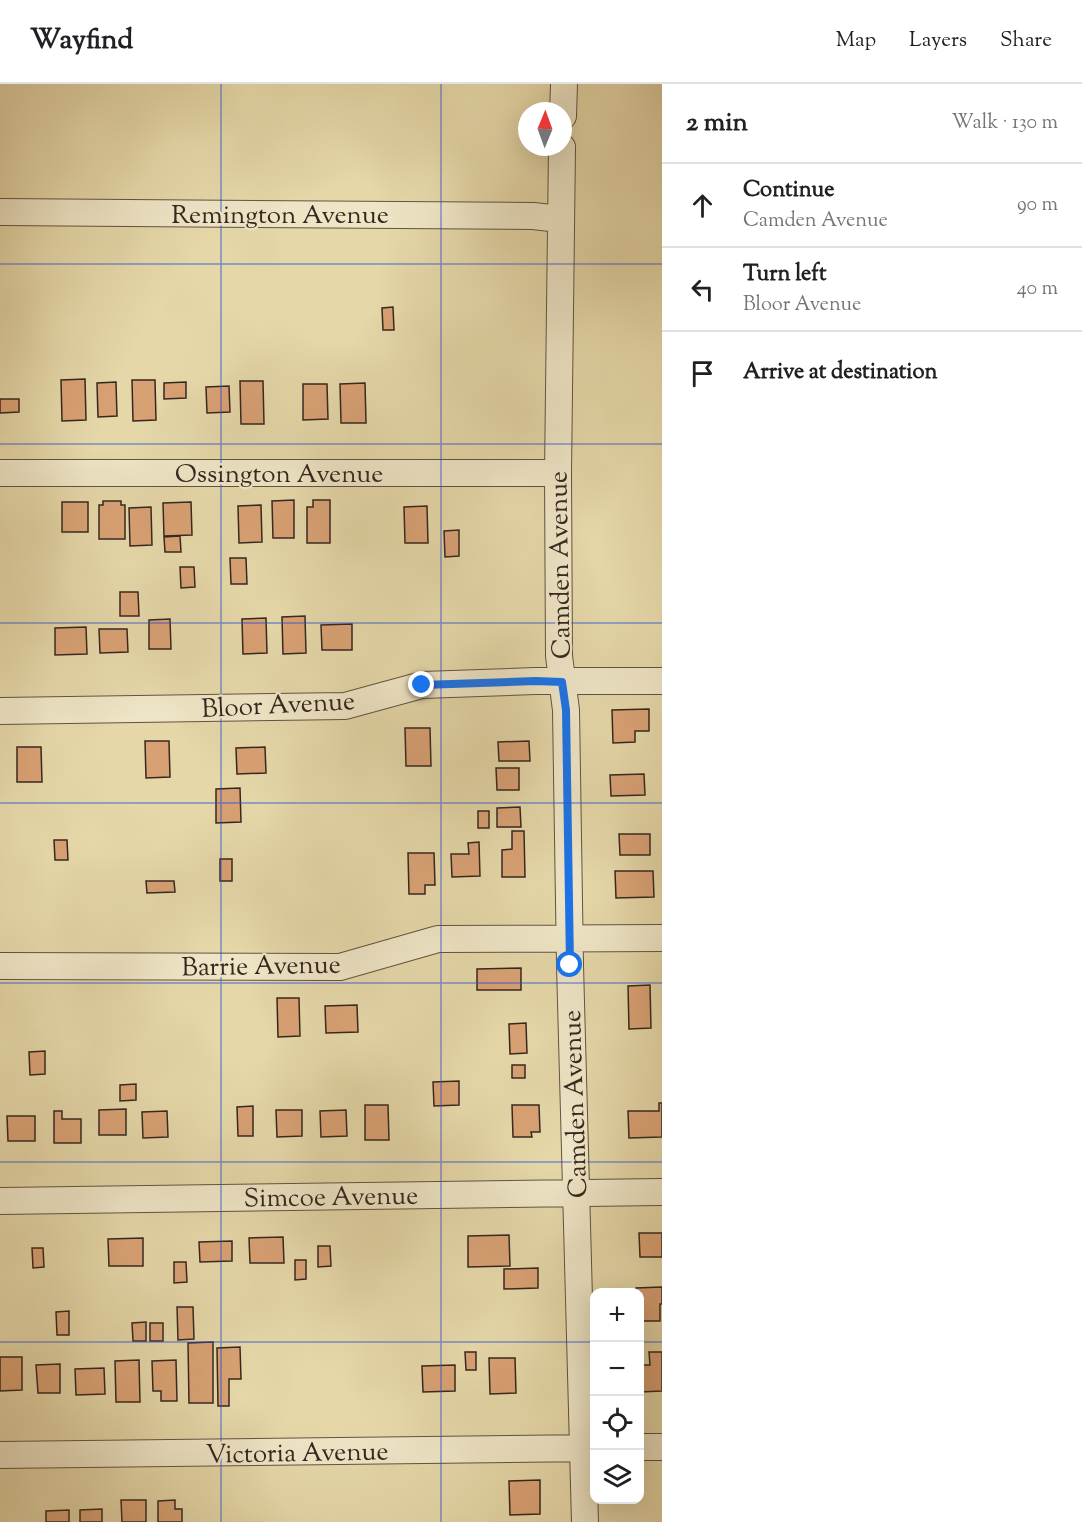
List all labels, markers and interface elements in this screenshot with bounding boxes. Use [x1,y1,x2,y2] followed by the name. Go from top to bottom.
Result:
[30,21,133,61] text: Wayfind
[836,26,876,56] text: Map
[909,26,967,56] text: Layers
[1000,26,1052,56] text: Share
[518,102,572,156] north arrow
[686,105,748,142] text: 2 min
[951,109,1058,138] text: Walk · 130 m
[743,175,834,207] text: Continue
[686,189,719,222] icon: ahead
[1017,191,1058,220] text: 90 m
[171,198,389,235] street label: Remington Avenue
[743,207,888,236] text: Camden Avenue
[743,259,826,291] text: Turn left
[686,273,719,306] icon: left
[1017,275,1058,304] text: 40 m
[743,291,861,320] text: Bloor Avenue
[686,357,719,390] icon: arrive
[743,357,938,389] text: Arrive at destination
[175,457,383,494] street label: Ossington Avenue
[541,471,582,659] street label: Camden Avenue
[408,671,434,697] route end
[200,684,356,729] street label: Bloor Avenue
[181,948,341,987] street label: Barrie Avenue
[556,951,582,977] route start
[555,1009,598,1199] street label: Camden Avenue
[243,1178,419,1219] street label: Simcoe Avenue
[590,1288,644,1504] map controls
[590,1288,644,1342] button: +
[590,1342,644,1396] button: −
[590,1396,644,1450] button: locate
[205,1434,389,1475] street label: Victoria Avenue
[590,1450,644,1504] button: layers

